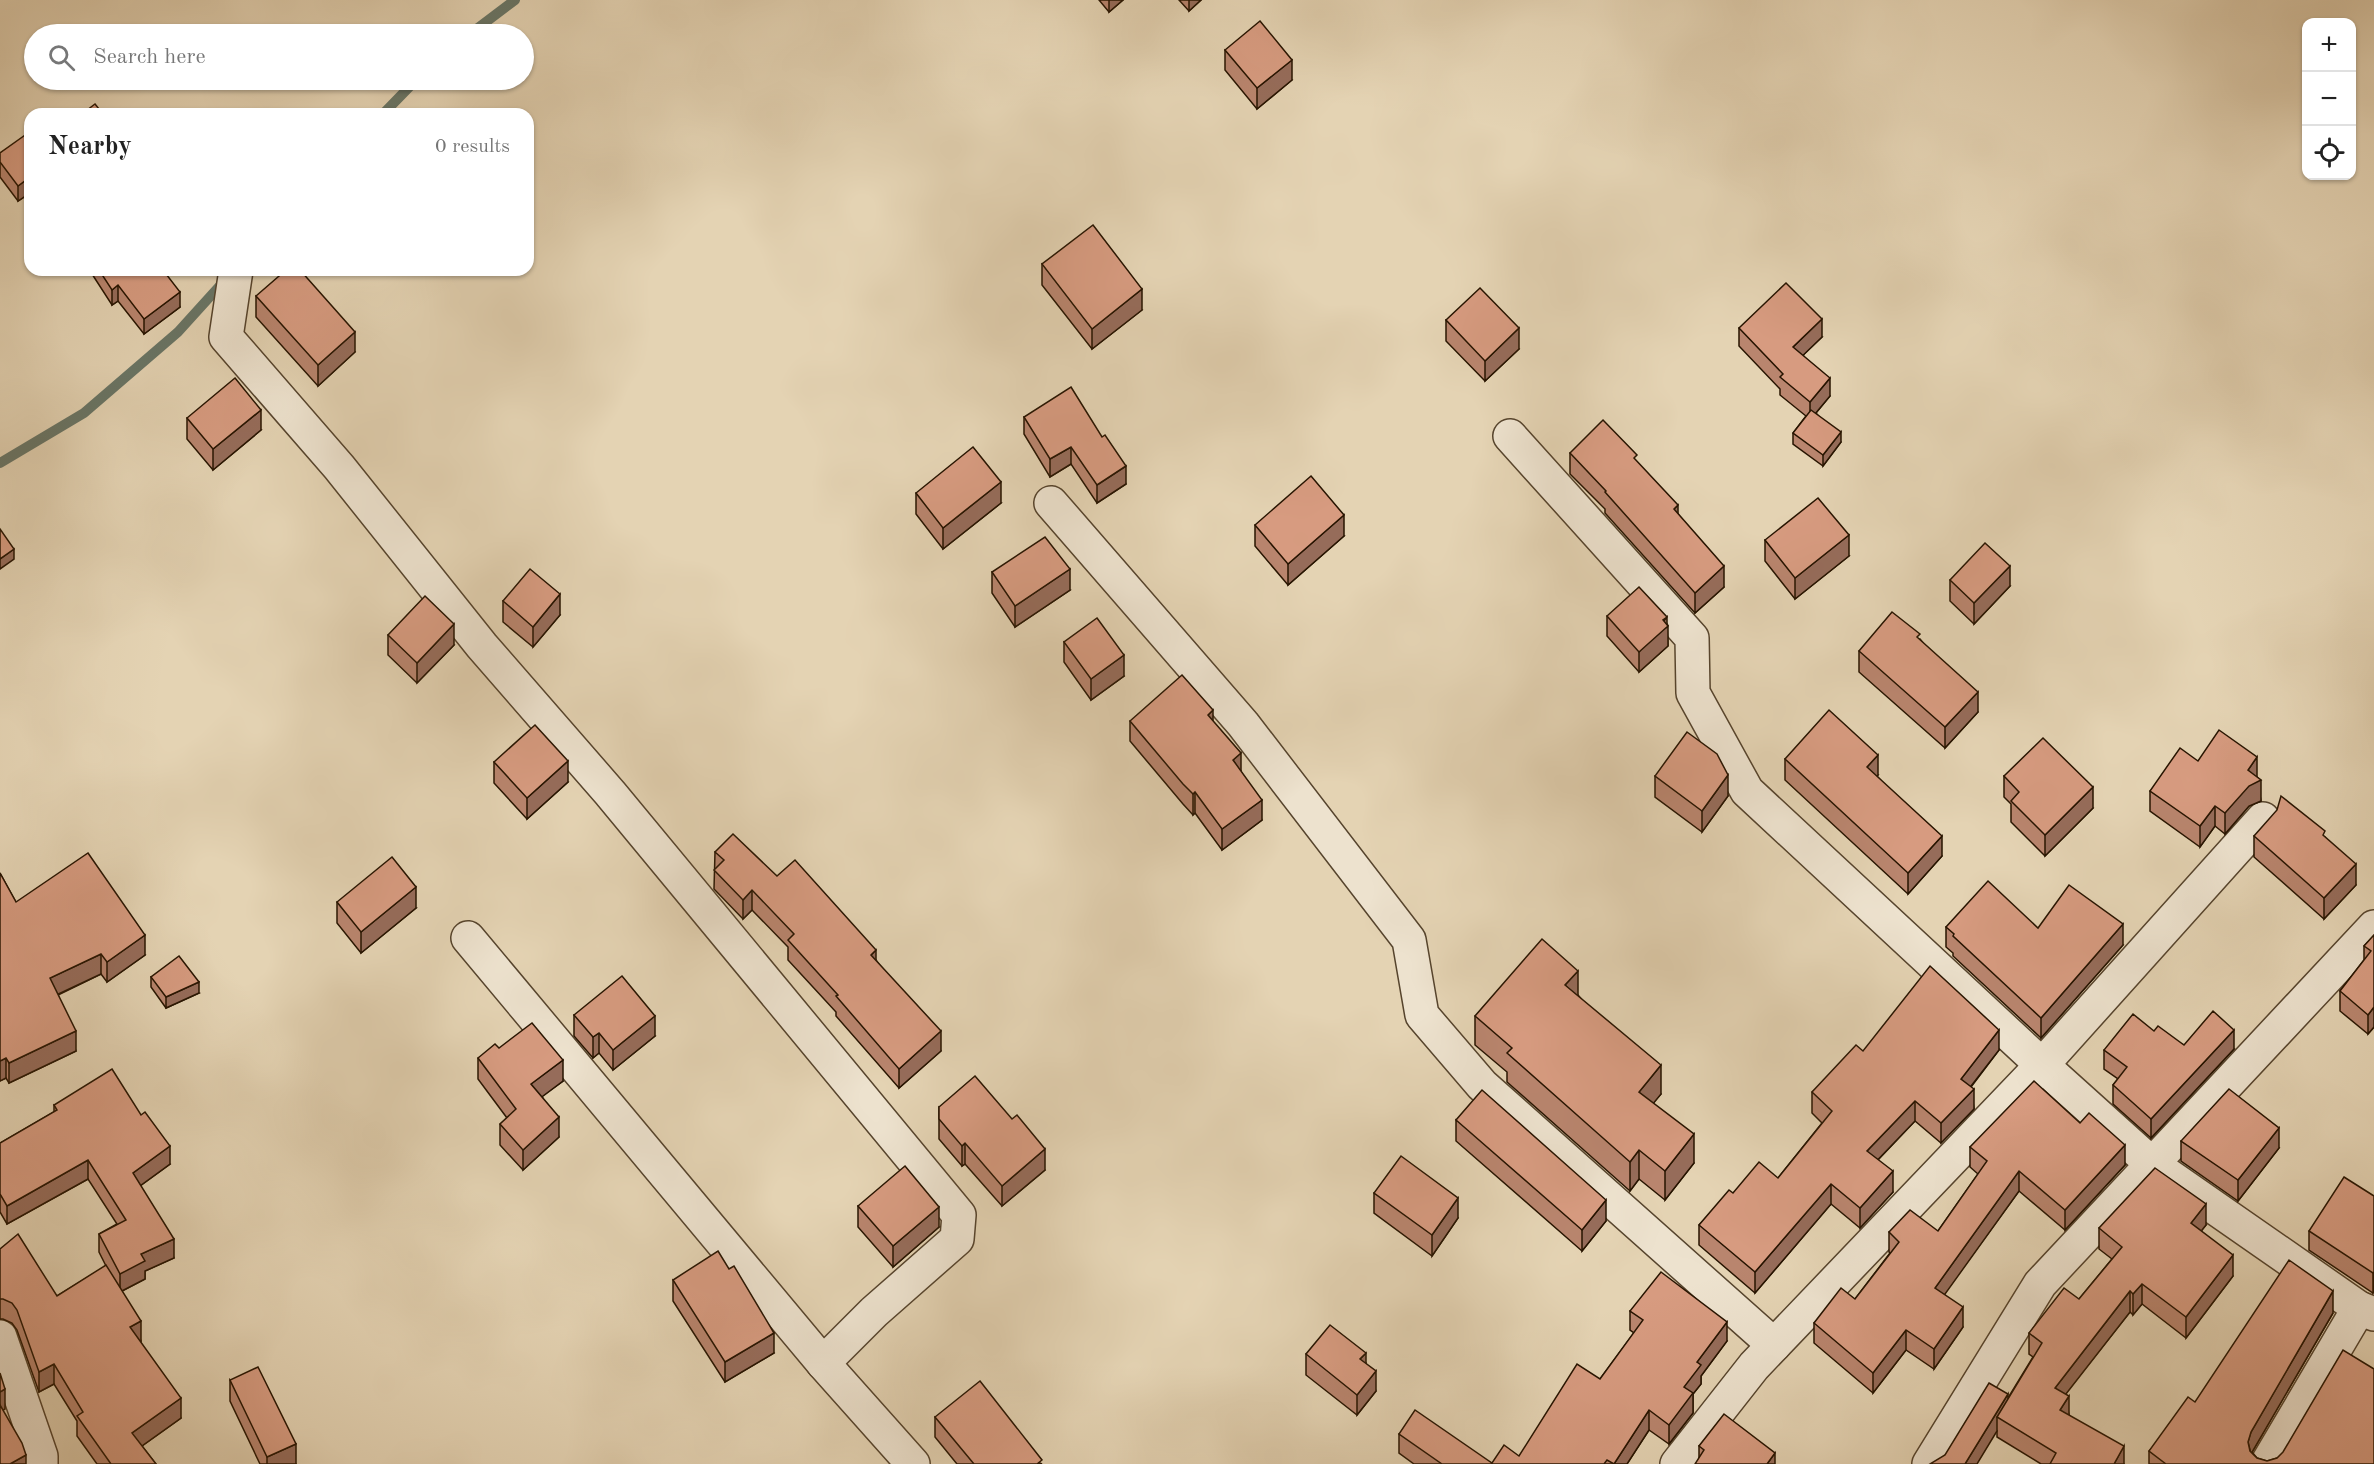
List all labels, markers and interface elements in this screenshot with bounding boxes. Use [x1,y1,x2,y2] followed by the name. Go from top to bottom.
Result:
[2302,18,2356,180] map controls
[2302,18,2356,72] button: +
[24,24,534,90] search box
[45,41,78,74] icon: search
[93,46,206,68] text: Search here
[2302,72,2356,126] button: −
[2302,126,2356,180] button: locate
[48,134,132,160] text: Nearby
[435,137,510,157] text: 0 results

